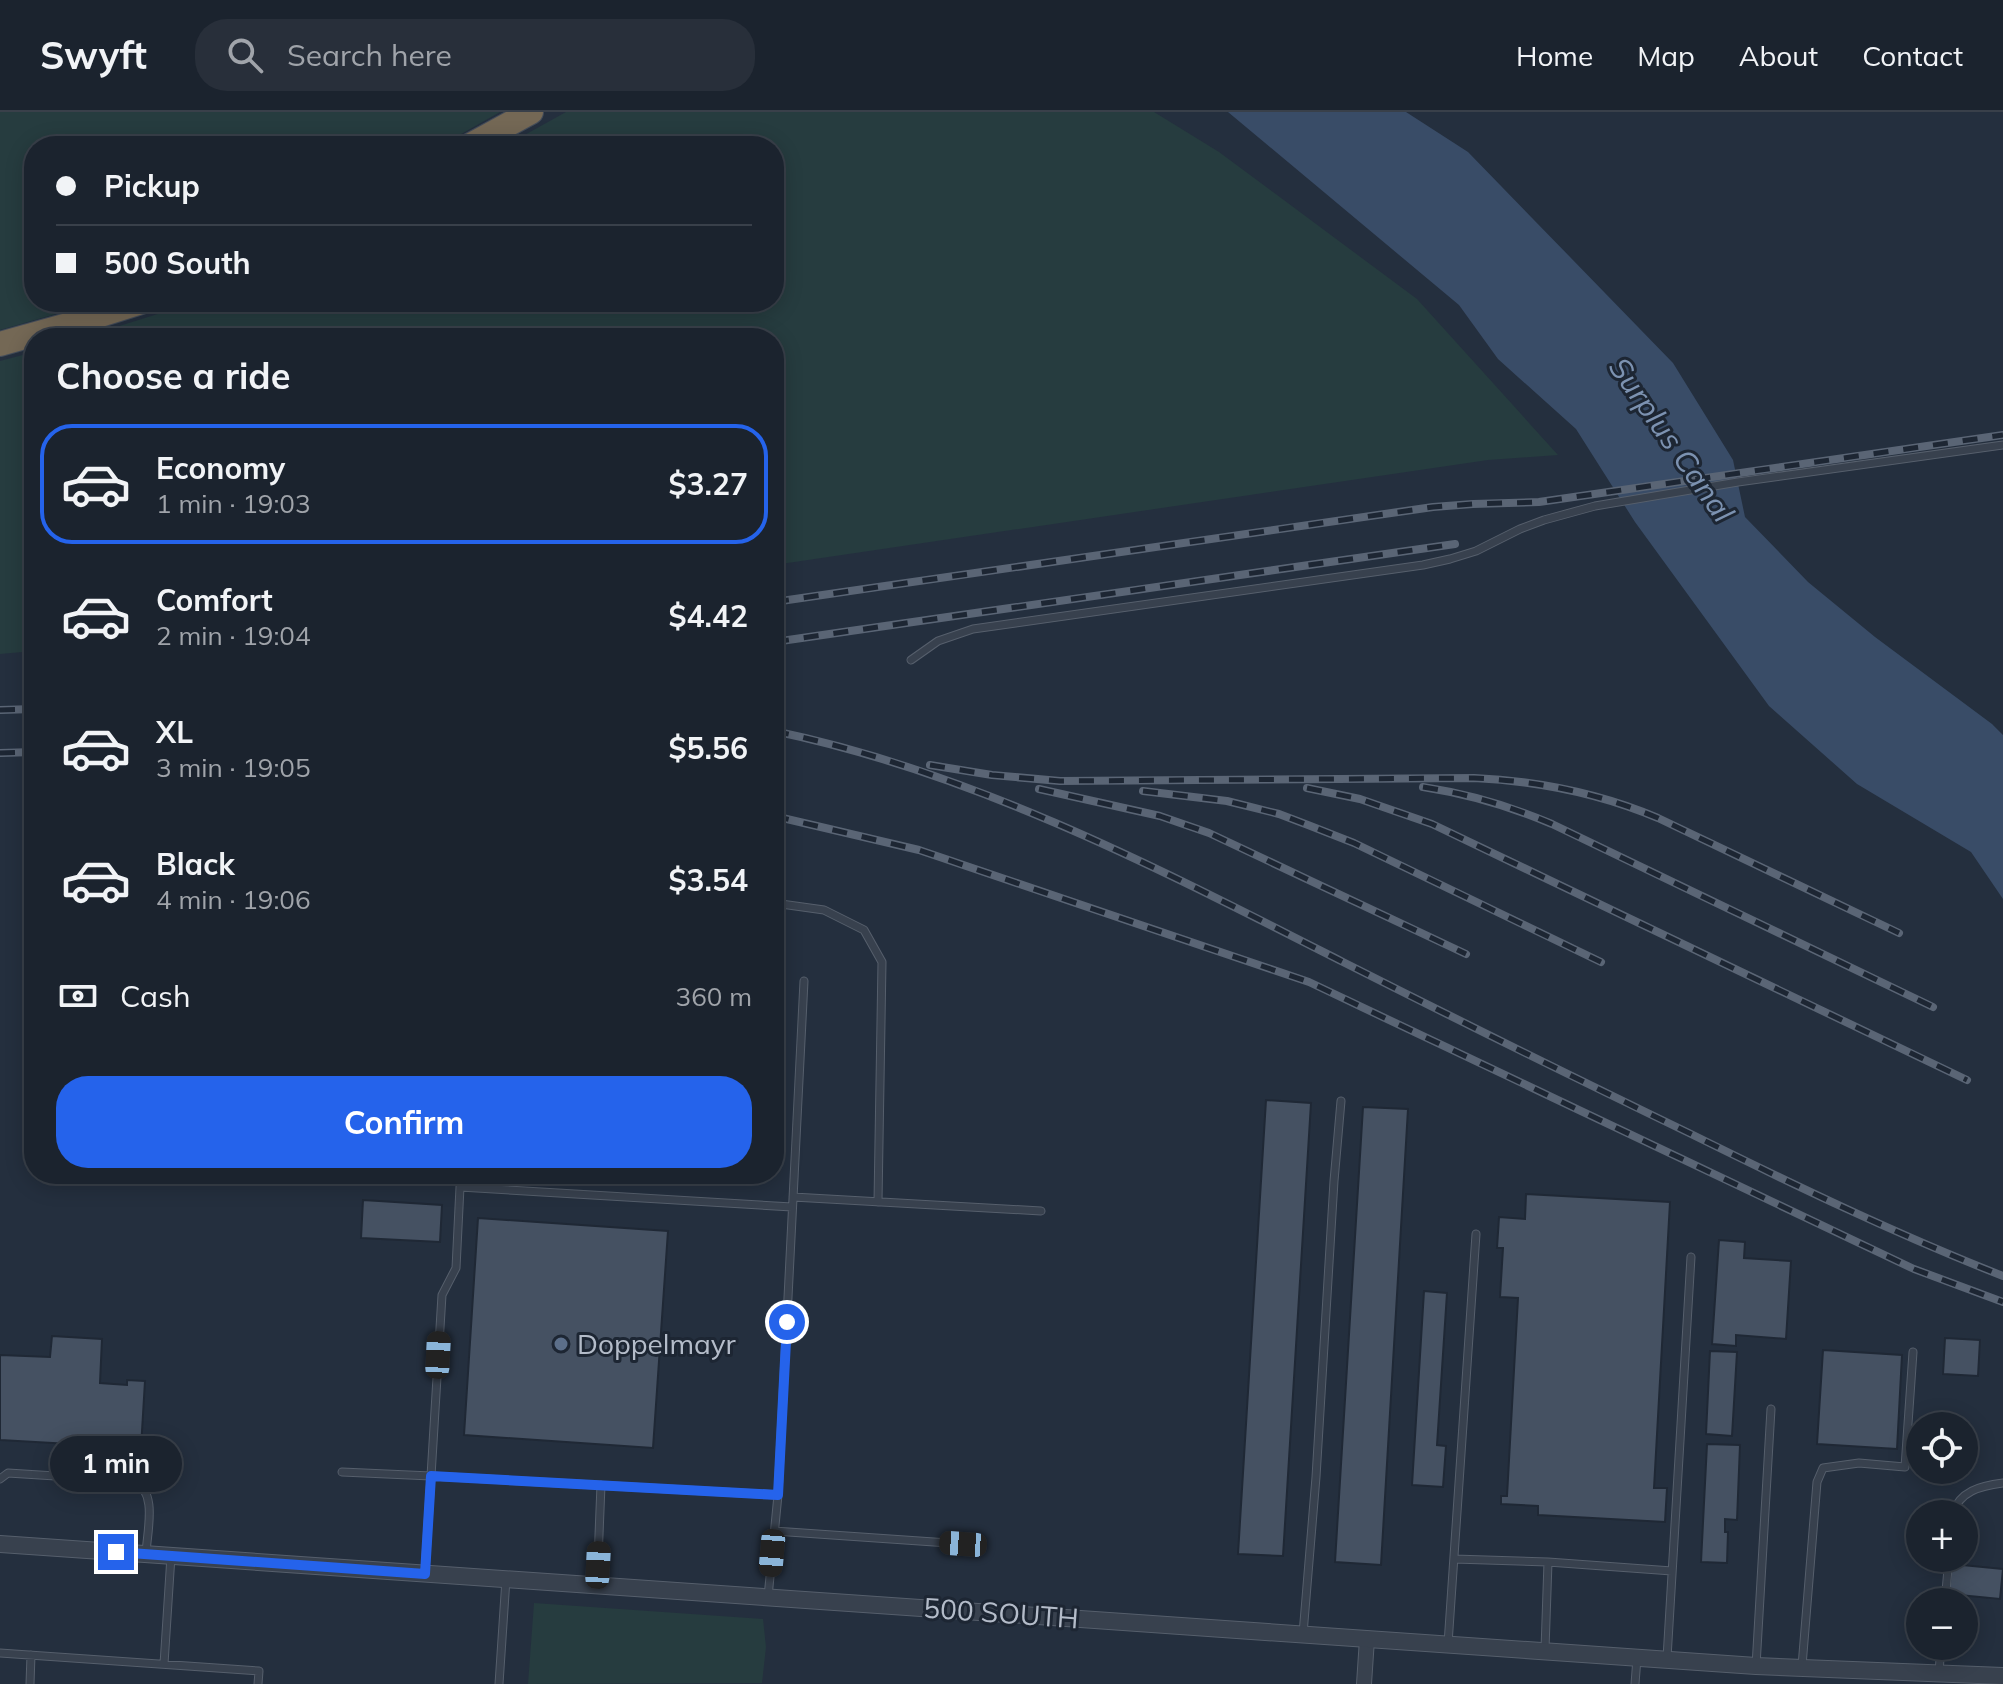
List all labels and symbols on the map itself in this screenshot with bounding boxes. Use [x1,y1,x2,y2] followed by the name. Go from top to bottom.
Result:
[1601,350,1743,530] water label: Surplus Canal
[769,1304,805,1340] route start
[577,1326,737,1361] place label: Doppelmayr
[425,1330,451,1380] car
[552,1335,570,1353] marker: Doppelmayr
[50,1436,182,1492] callout: 1 min
[758,1528,786,1578] car
[938,1530,988,1558] car
[98,1534,134,1570] route end
[585,1540,611,1590] car
[922,1590,1080,1635] street label: 500 SOUTH

